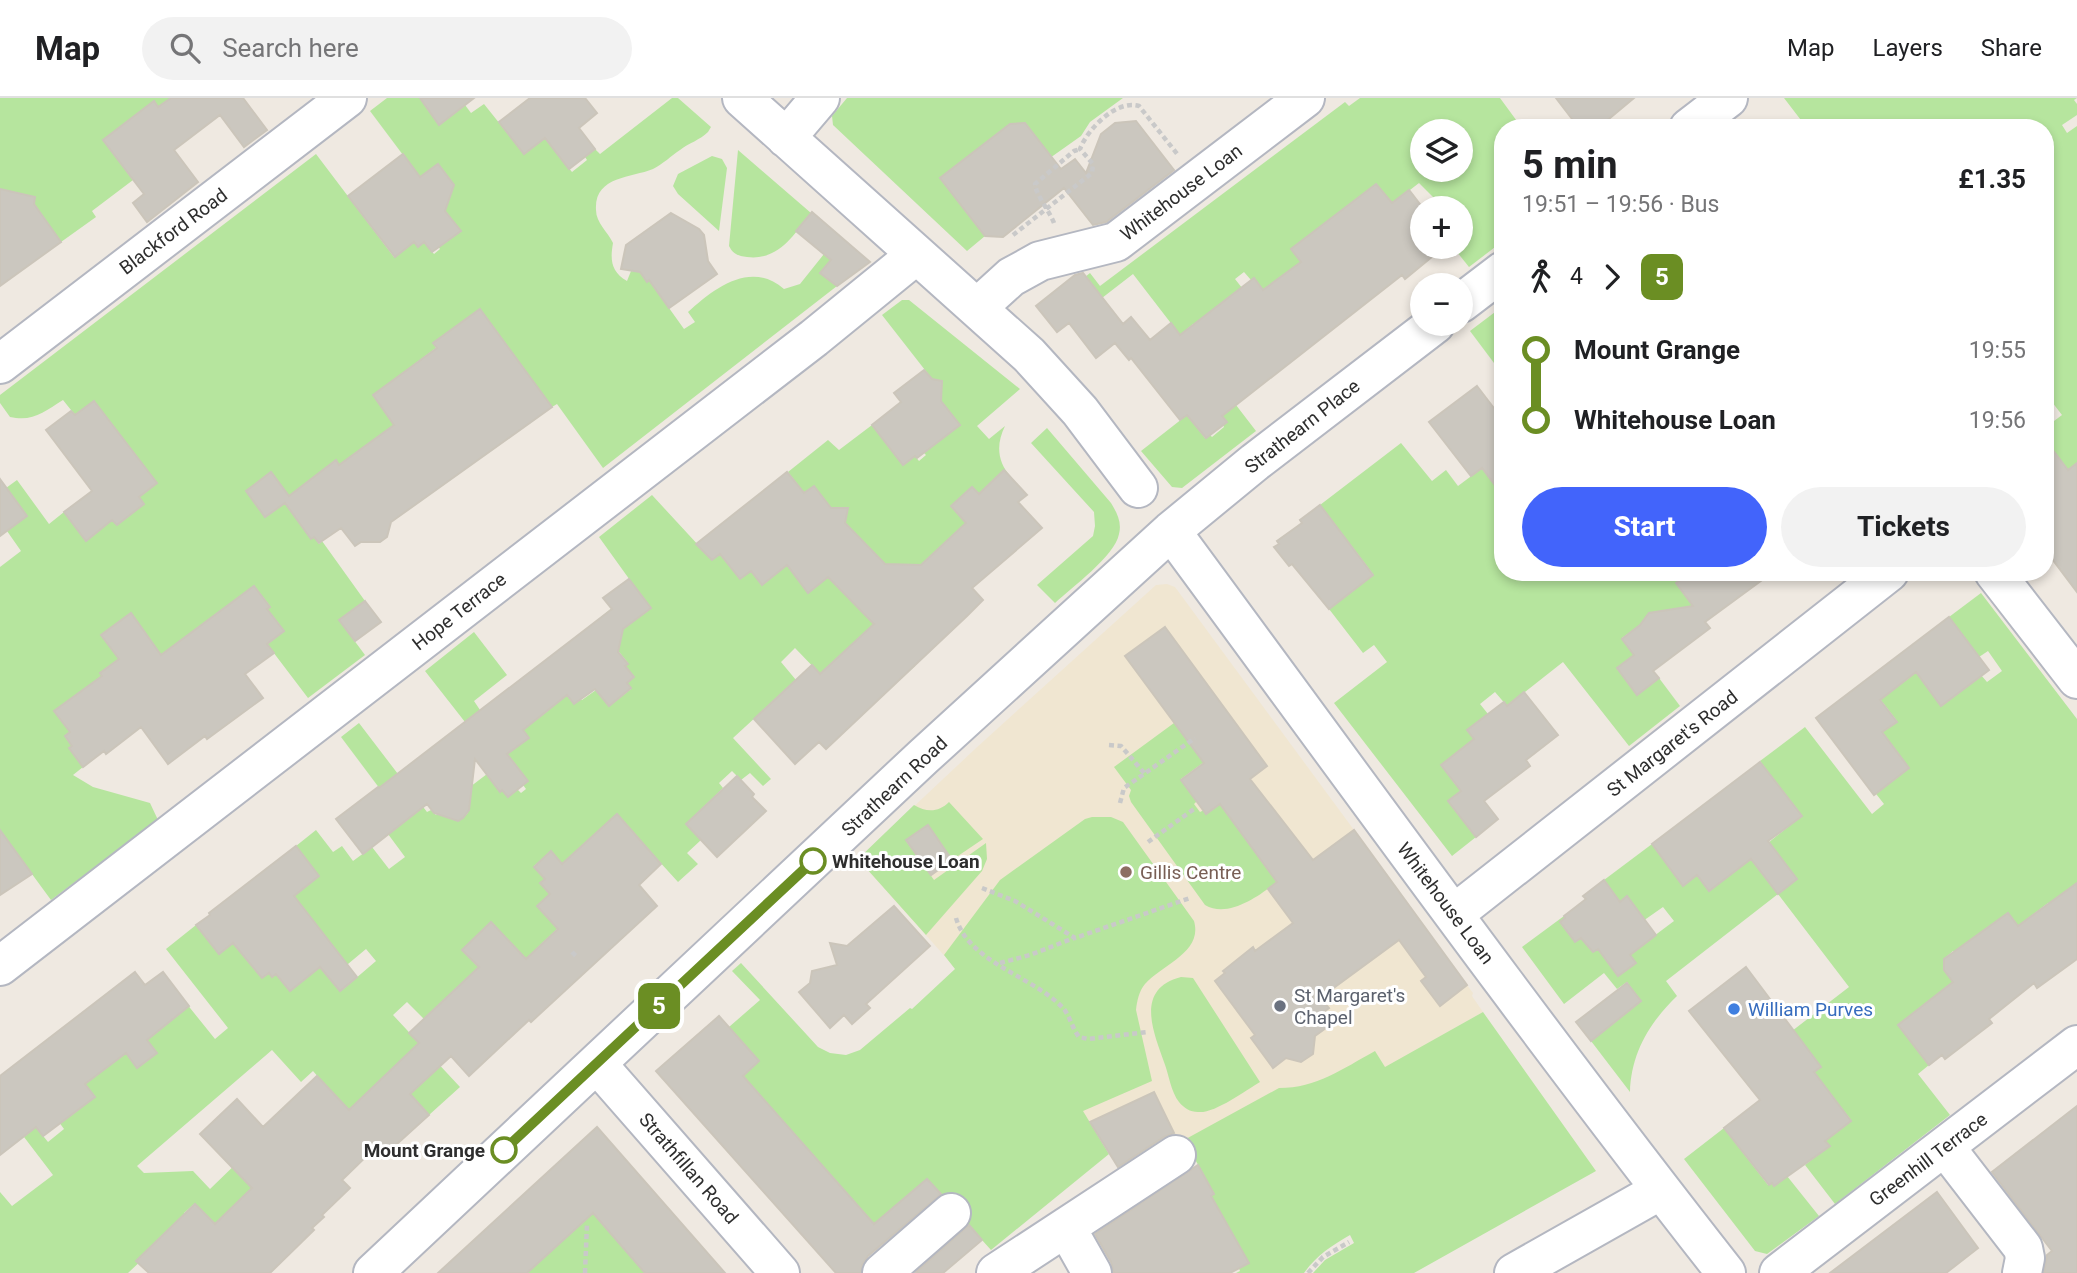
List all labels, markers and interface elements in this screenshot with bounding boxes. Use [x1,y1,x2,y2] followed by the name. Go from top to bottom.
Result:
[142,17,632,80] search box
[35,29,100,68] text: Map
[166,29,204,67] icon: search
[222,33,359,63] text: Search here
[1787,34,1835,62] text: Map
[1873,34,1943,62] text: Layers
[1981,34,2042,62] text: Share
[1410,119,1473,336] map controls
[1410,119,1473,182] button: layers
[1116,139,1247,246] street label: Whitehouse Loan
[1522,143,1618,187] text: 5 min
[1958,164,2026,194] text: £1.35
[115,183,232,279] street label: Blackford Road
[1522,191,1719,218] text: 19:51 – 19:56 · Bus
[1410,196,1473,259] button: +
[1522,258,1560,296] icon: walk
[1593,258,1631,296] icon: forward
[1570,263,1583,290] text: 4
[1655,263,1669,291] text: 5
[1410,273,1473,336] button: −
[1574,335,1740,365] text: Mount Grange
[1969,337,2026,364] text: 19:55
[1240,374,1364,478] street label: Strathearn Place
[1574,405,1776,435] text: Whitehouse Loan
[1969,407,2026,434] text: 19:56
[1522,487,1767,567] button: Start
[1781,487,2026,567] button: Tickets
[408,568,511,655] street label: Hope Terrace
[1602,685,1742,802] street label: St Margaret's Road
[837,731,952,841] street label: Strathearn Road
[1392,838,1499,969] street label: Whitehouse Loan
[800,848,826,874] marker: Whitehouse Loan
[832,850,980,873] place label: Whitehouse Loan
[1140,861,1241,884] place label: Gillis Centre
[1118,864,1134,880] marker: Gillis Centre
[636,983,682,1029] line badge: 5
[1294,984,1405,1029] place label: St Margaret's Chapel
[652,992,666,1020] text: 5
[1272,998,1288,1014] marker: St Margaret's Chapel
[1748,998,1873,1021] place label: William Purves
[1726,1001,1742,1017] marker: William Purves
[634,1108,743,1229] street label: Strathfillan Road
[1865,1108,1992,1211] street label: Greenhill Terrace
[491,1137,517,1163] marker: Mount Grange
[364,1139,485,1162] place label: Mount Grange

